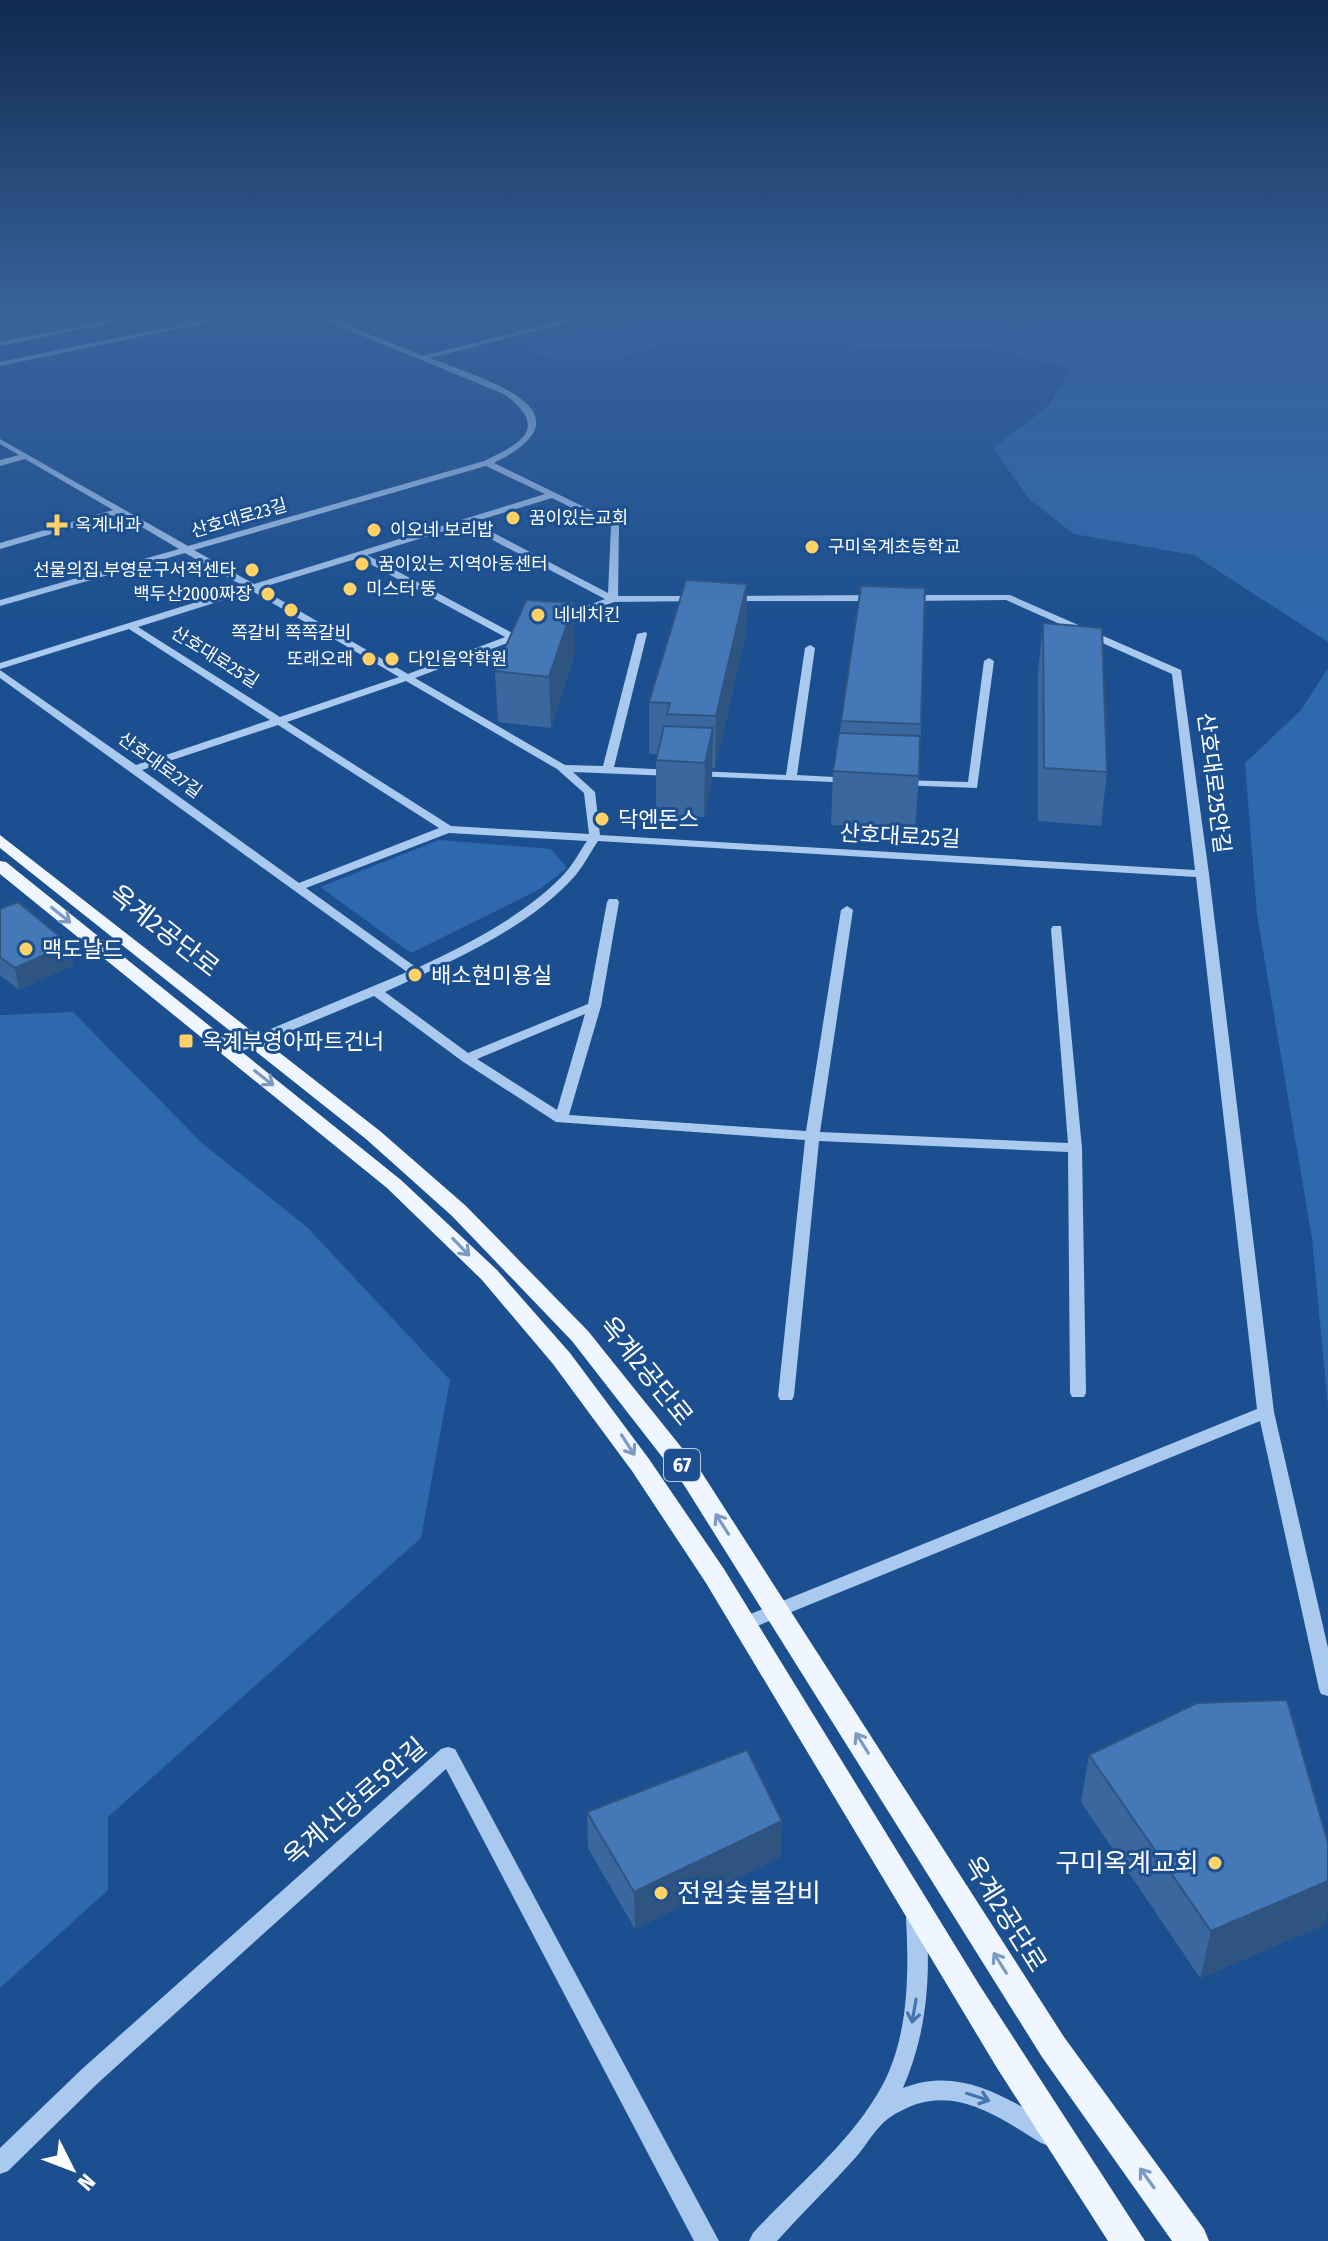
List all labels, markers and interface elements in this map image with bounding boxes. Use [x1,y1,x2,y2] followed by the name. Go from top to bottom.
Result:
[188,494,290,542] street label: 산호대로23길
[529,507,628,529] place label: 꿈이있는교회
[504,509,522,527] marker: 꿈이있는교회
[46,514,68,536] marker: 옥계내과
[75,514,142,536] place label: 옥계내과
[390,519,494,541] place label: 이오네 보리밥
[365,521,383,539] marker: 이오네 보리밥
[828,536,960,558] place label: 구미옥계초등학교
[803,538,821,556] marker: 구미옥계초등학교
[378,553,548,575] place label: 꿈이있는 지역아동센터
[353,555,371,573] marker: 꿈이있는 지역아동센터
[33,559,236,581] place label: 선물의집 부영문구서적센타
[243,561,261,579] marker: 선물의집 부영문구서적센타
[366,578,436,600] place label: 미스터 뚱
[341,580,359,598] marker: 미스터 뚱
[133,583,252,605] place label: 백두산2000짜장
[259,585,277,603] marker: 백두산2000짜장
[282,601,300,619] marker: 쪽갈비 쪽쪽갈비
[554,604,620,626] place label: 네네치킨
[529,606,547,624] marker: 네네치킨
[167,621,263,693] street label: 산호대로25길
[231,622,351,644] place label: 쪽갈비 쪽쪽갈비
[287,648,353,670] place label: 또래오래
[408,648,507,670] place label: 다인음악학원
[360,650,378,668] marker: 또래오래
[383,650,401,668] marker: 다인음악학원
[1192,711,1236,855] street label: 산호대로25안길
[114,727,206,803] street label: 산호대로27길
[618,806,699,833] place label: 닥엔돈스
[593,810,611,828] marker: 닥엔돈스
[839,819,961,853] street label: 산호대로25길
[103,878,225,984] street label: 옥계2공단로
[50,906,71,924] one-way arrow
[42,936,123,963] place label: 맥도날드
[17,940,35,958] marker: 맥도날드
[431,962,552,989] place label: 배소현미용실
[406,966,424,984] marker: 배소현미용실
[202,1028,384,1055] place label: 옥계부영아파트건너
[177,1032,195,1050] marker: 옥계부영아파트건너
[253,1069,274,1086] one-way arrow
[451,1236,470,1256] one-way arrow
[593,1310,699,1432] street label: 옥계2공단로
[620,1434,636,1456] one-way arrow
[664,1449,700,1481] road number: 67
[713,1513,730,1535] one-way arrow
[277,1731,433,1873] street label: 옥계신당로5안길
[853,1732,869,1755] one-way arrow
[1055,1848,1199,1879] place label: 구미옥계교회
[957,1850,1053,1978] street label: 옥계2공단로
[1206,1854,1224,1872] marker: 구미옥계교회
[677,1878,821,1909] place label: 전원숯불갈비
[652,1884,670,1902] marker: 전원숯불갈비
[992,1952,1008,1975] one-way arrow
[906,1998,921,2023] one-way arrow
[965,2090,990,2105] one-way arrow
[32,2129,112,2209] north arrow
[1138,2167,1155,2189] one-way arrow
[72,2168,101,2196] text: N

